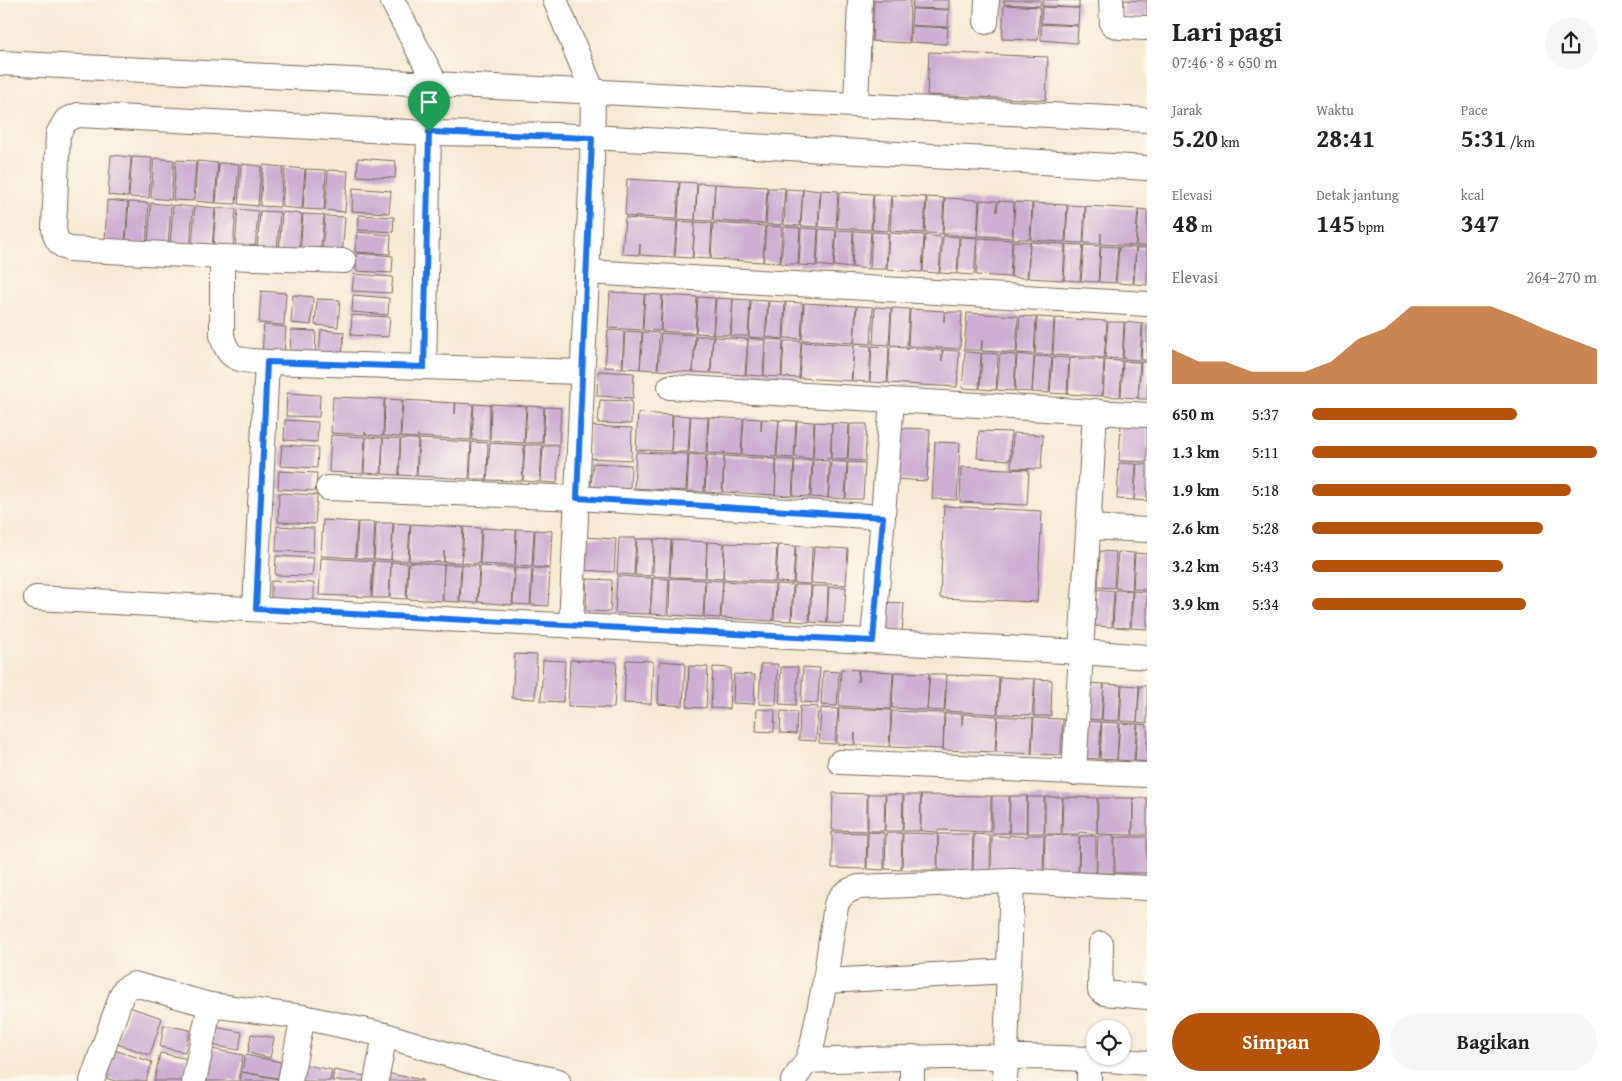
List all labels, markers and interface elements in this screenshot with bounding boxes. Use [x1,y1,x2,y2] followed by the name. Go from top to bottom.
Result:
[1172,10,1282,51] text: Lari pagi
[1545,17,1597,69] button: share
[1172,50,1277,74] text: 07:46 · 8 × 650 m
[408,81,450,132] pin
[415,88,443,116] icon: arrive
[1172,100,1202,120] text: Jarak
[1316,100,1354,120] text: Waktu
[1461,100,1488,120] text: Pace
[1172,120,1218,156] text: 5.20
[1316,120,1375,156] text: 28:41
[1461,120,1507,156] text: 5:31
[1218,132,1240,152] text: km
[1507,132,1535,152] text: /km
[1172,185,1212,205] text: Elevasi
[1316,185,1399,205] text: Detak jantung
[1461,185,1485,205] text: kcal
[1172,205,1198,241] text: 48
[1316,205,1355,241] text: 145
[1461,205,1500,241] text: 347
[1198,217,1212,237] text: m
[1355,217,1385,237] text: bpm
[1172,265,1218,289] text: Elevasi
[1527,265,1597,289] text: 264–270 m
[1172,402,1214,426] text: 650 m
[1252,402,1279,426] text: 5:37
[1172,440,1219,464] text: 1.3 km
[1252,440,1279,464] text: 5:11
[1172,478,1219,502] text: 1.9 km
[1252,478,1279,502] text: 5:18
[1172,516,1219,540] text: 2.6 km
[1252,516,1279,540] text: 5:28
[1172,554,1219,578] text: 3.2 km
[1252,554,1279,578] text: 5:43
[1172,592,1219,616] text: 3.9 km
[1252,592,1279,616] text: 5:34
[1172,1013,1380,1071] button: Simpan
[1390,1013,1597,1071] button: Bagikan
[1086,1020,1131,1065] map controls
[1086,1020,1131,1065] button: locate

